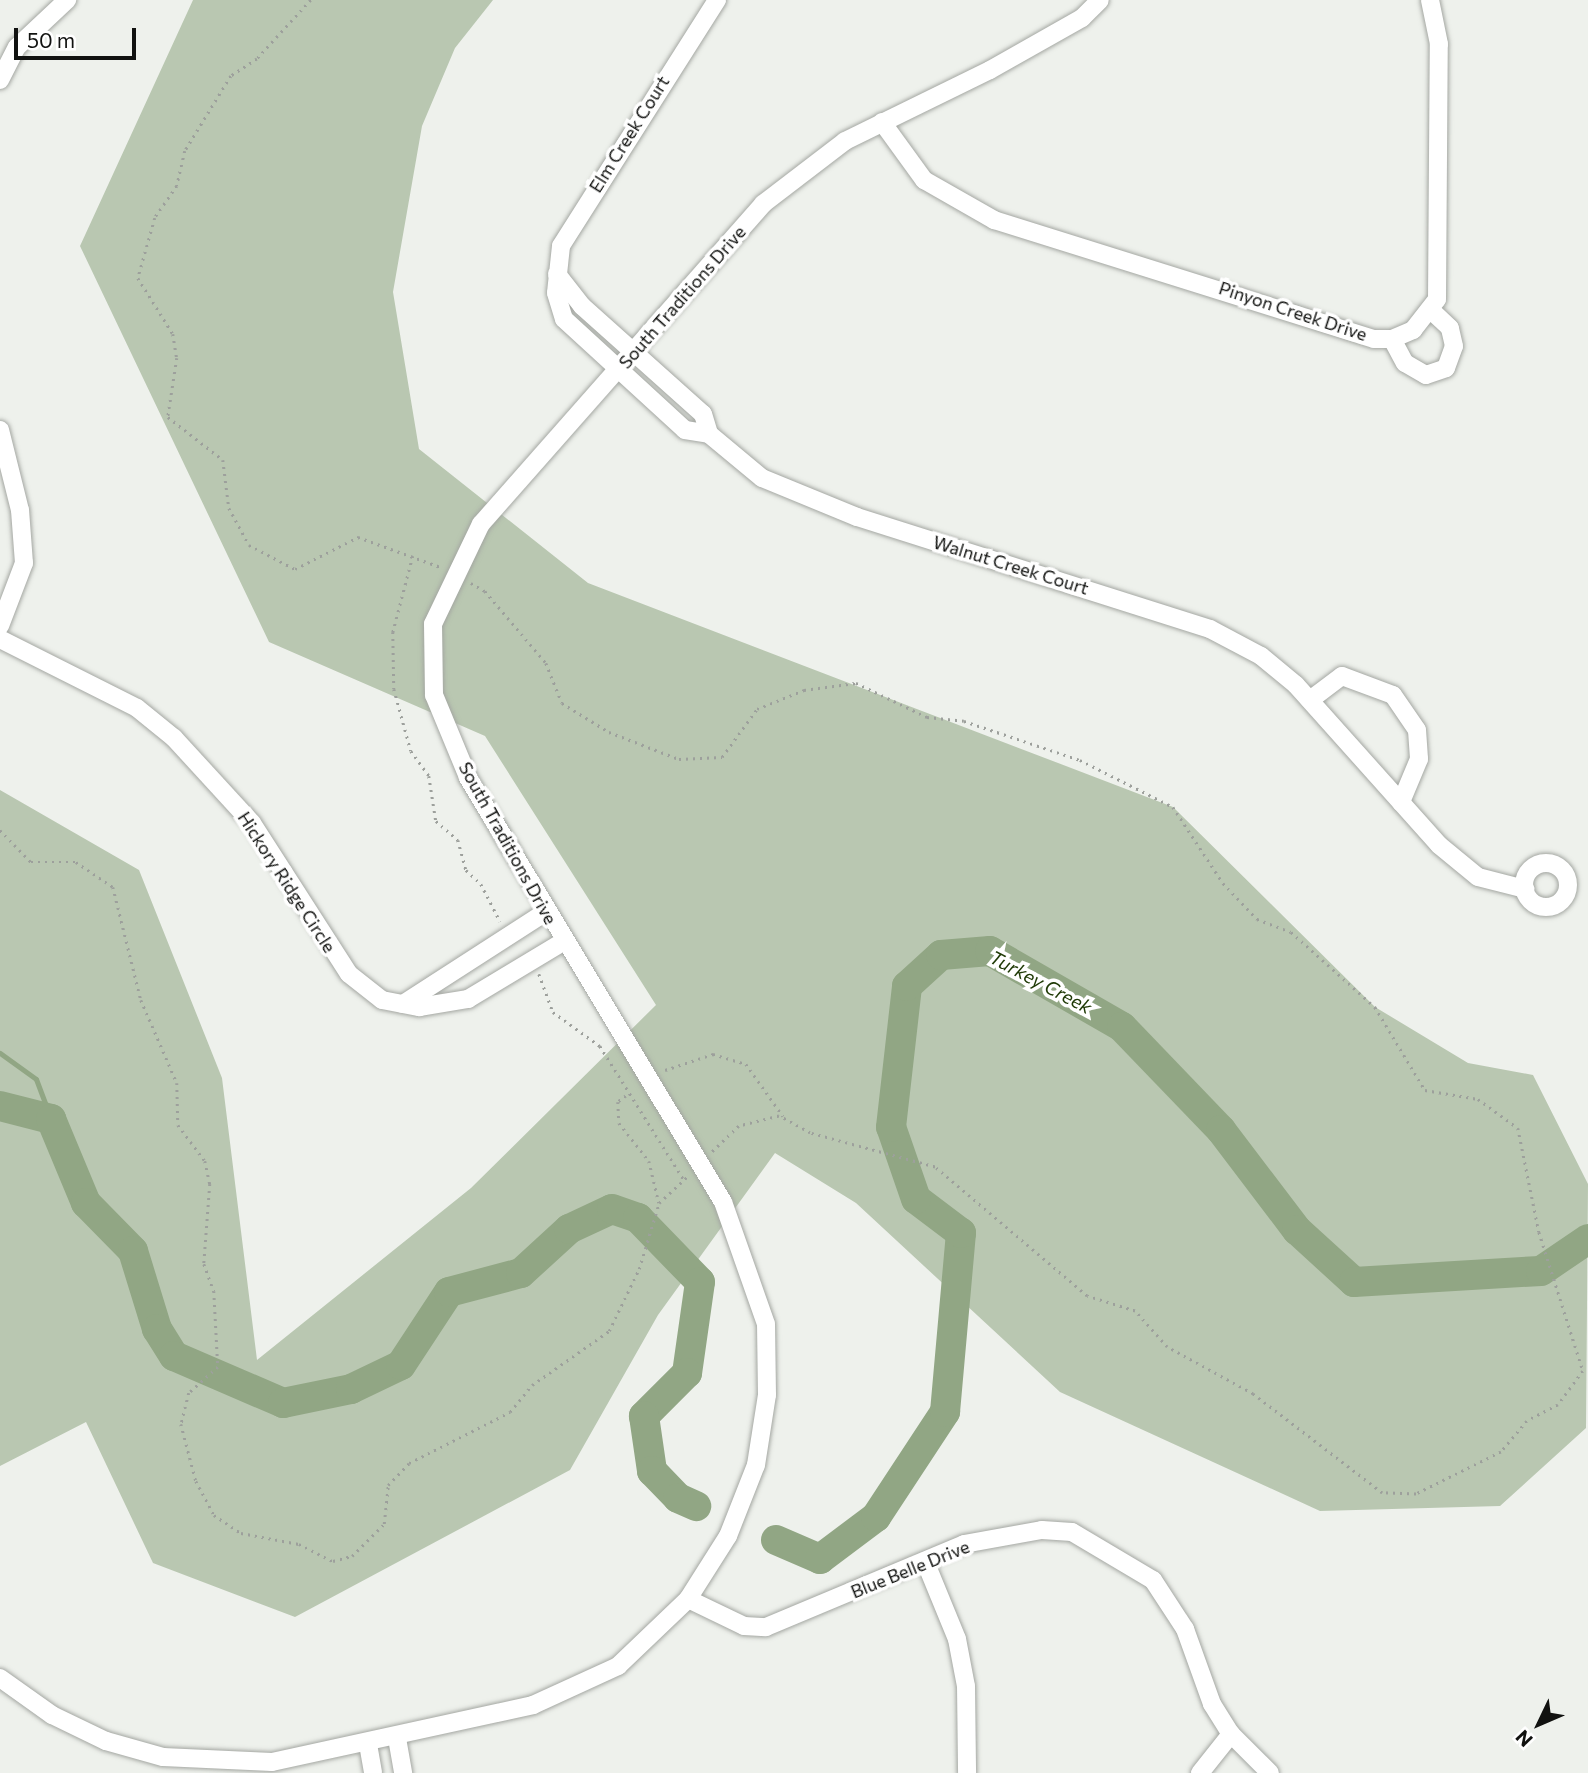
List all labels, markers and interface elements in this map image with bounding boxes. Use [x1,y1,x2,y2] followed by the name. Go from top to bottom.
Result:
[18,14,140,58] scale bar
[27,27,75,52] text: 50 m
[584,72,674,196] street label: Elm Creek Court
[614,221,750,373] street label: South Traditions Drive
[1216,277,1370,345] street label: Pinyon Creek Drive
[931,531,1091,599] street label: Walnut Creek Court
[454,758,562,928] street label: South Traditions Drive
[233,808,341,956] street label: Hickory Ridge Circle
[986,946,1096,1018] water label: Turkey Creek
[848,1535,972,1603] street label: Blue Belle Drive
[1504,1689,1574,1759] north arrow
[1510,1726,1537,1752] text: N

